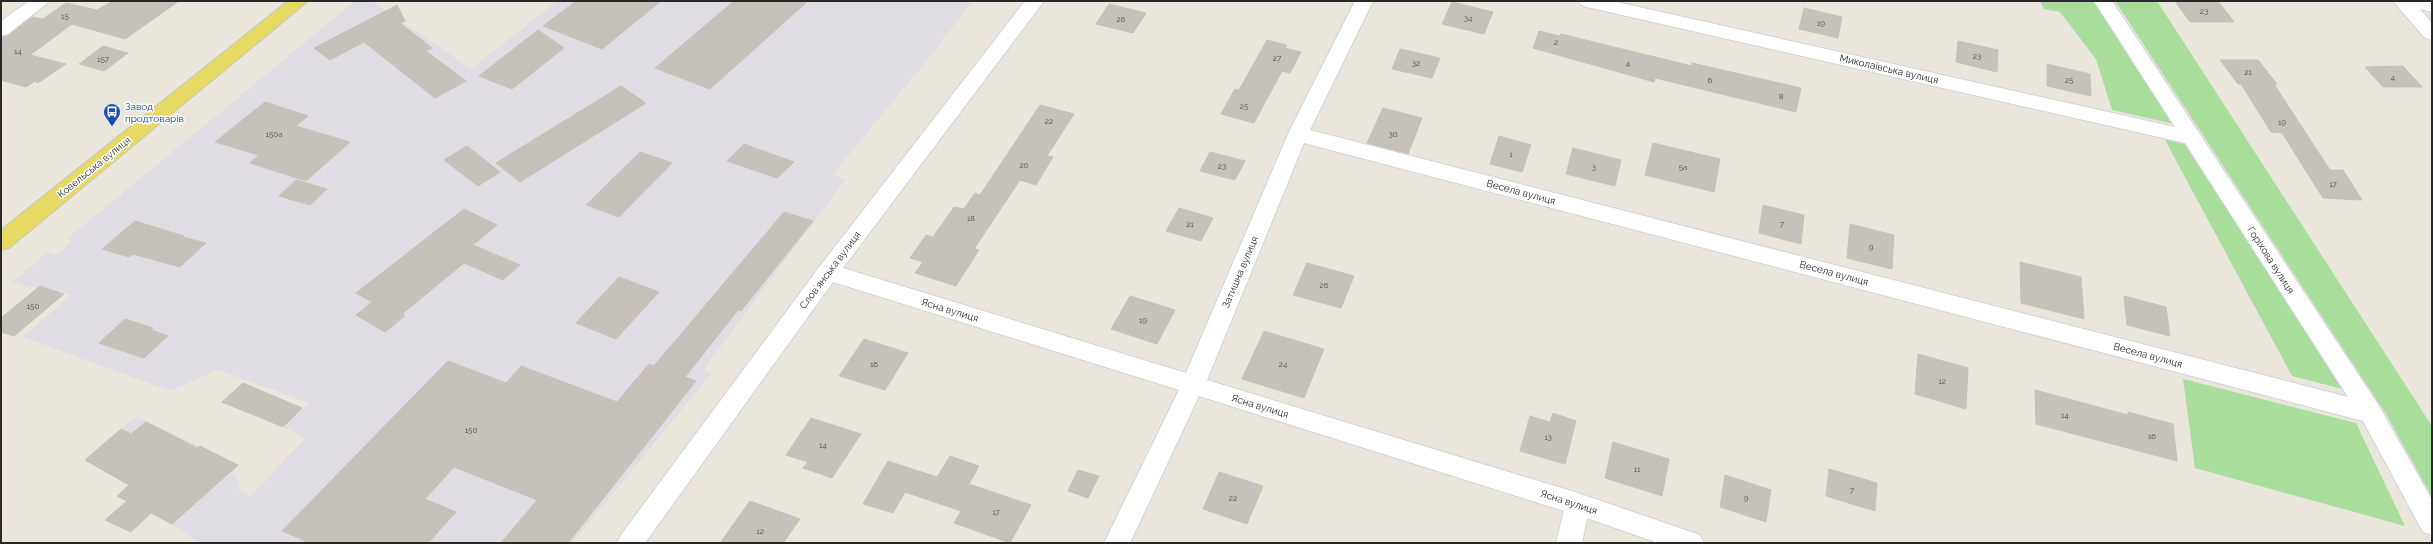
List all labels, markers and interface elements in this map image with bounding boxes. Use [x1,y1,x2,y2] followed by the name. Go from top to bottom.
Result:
[2200,6,2208,16] house number: 23
[61,11,70,21] house number: 15
[1464,13,1473,23] house number: 34
[1117,14,1126,24] house number: 26
[1817,18,1825,28] house number: 19
[1554,37,1558,47] house number: 2
[14,46,23,56] house number: 14
[1973,51,1981,61] house number: 23
[1838,52,1940,86] street label: Миколаївська вулиця
[1273,53,1282,63] house number: 27
[97,54,110,64] house number: 157
[1412,58,1420,68] house number: 32
[1626,58,1631,68] house number: 4
[2244,67,2252,77] house number: 21
[2391,72,2396,82] house number: 4
[1708,75,1713,85] house number: 6
[2065,75,2074,85] house number: 25
[1779,91,1784,101] house number: 8
[125,101,184,124] place label: Завод продтоварів
[1240,101,1249,111] house number: 25
[102,102,122,127] bus stop icon: Завод продтоварів
[1045,116,1053,126] house number: 22
[2278,117,2286,127] house number: 19
[265,129,283,139] house number: 150а
[1388,129,1398,139] house number: 30
[55,134,133,200] street label: Ковельська вулиця
[1509,149,1513,159] house number: 1
[1019,160,1029,170] house number: 20
[1218,161,1226,171] house number: 23
[1592,162,1596,172] house number: 3
[1679,162,1687,172] house number: 5а
[1485,178,1557,206] street label: Весела вулиця
[2329,179,2338,189] house number: 17
[967,213,975,223] house number: 18
[1186,219,1194,229] house number: 21
[1780,219,1785,229] house number: 7
[2245,225,2297,295] street label: Горіхова вулиця
[797,229,863,311] street label: Словʼянська вулиця
[1220,235,1260,309] street label: Затишна вулиця
[1869,242,1874,252] house number: 9
[1798,259,1870,287] street label: Весела вулиця
[1320,280,1329,290] house number: 26
[920,296,980,324] street label: Ясна вулиця
[27,301,39,311] house number: 150
[1139,315,1147,325] house number: 19
[2112,341,2184,369] street label: Весела вулиця
[870,359,878,369] house number: 16
[1279,359,1288,369] house number: 24
[1938,376,1946,386] house number: 12
[1230,392,1290,420] street label: Ясна вулиця
[2061,410,2070,420] house number: 14
[465,425,477,435] house number: 150
[2148,431,2156,441] house number: 16
[1544,432,1552,442] house number: 13
[819,440,828,450] house number: 14
[1634,464,1641,474] house number: 11
[1850,485,1855,495] house number: 7
[1539,488,1599,516] street label: Ясна вулиця
[1229,493,1237,503] house number: 22
[1744,493,1749,503] house number: 9
[992,507,1001,517] house number: 17
[756,526,764,536] house number: 12

